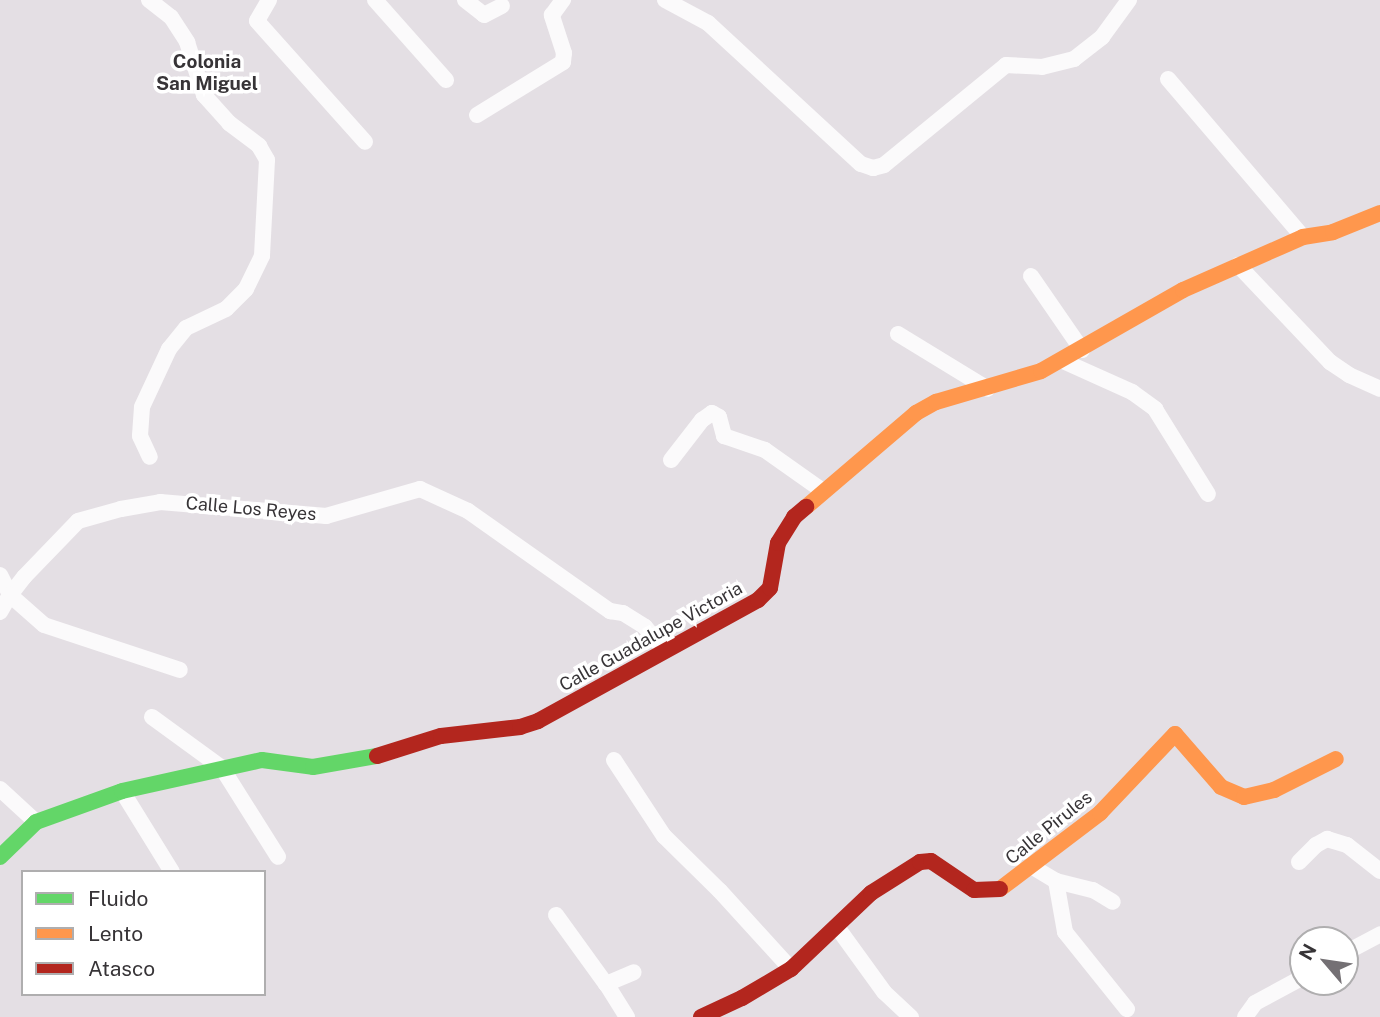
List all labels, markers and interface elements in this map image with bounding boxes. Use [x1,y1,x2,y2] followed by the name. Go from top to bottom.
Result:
[156,51,258,95] district label: Colonia San Miguel
[185,493,317,525] street label: Calle Los Reyes
[555,577,747,697] street label: Calle Guadalupe Victoria
[1001,787,1097,869] street label: Calle Pirules
[21,870,266,996] legend
[88,886,148,911] text: Fluido
[88,921,143,946] text: Lento
[1289,926,1359,996] north arrow
[1294,940,1321,964] text: N
[88,956,155,981] text: Atasco

